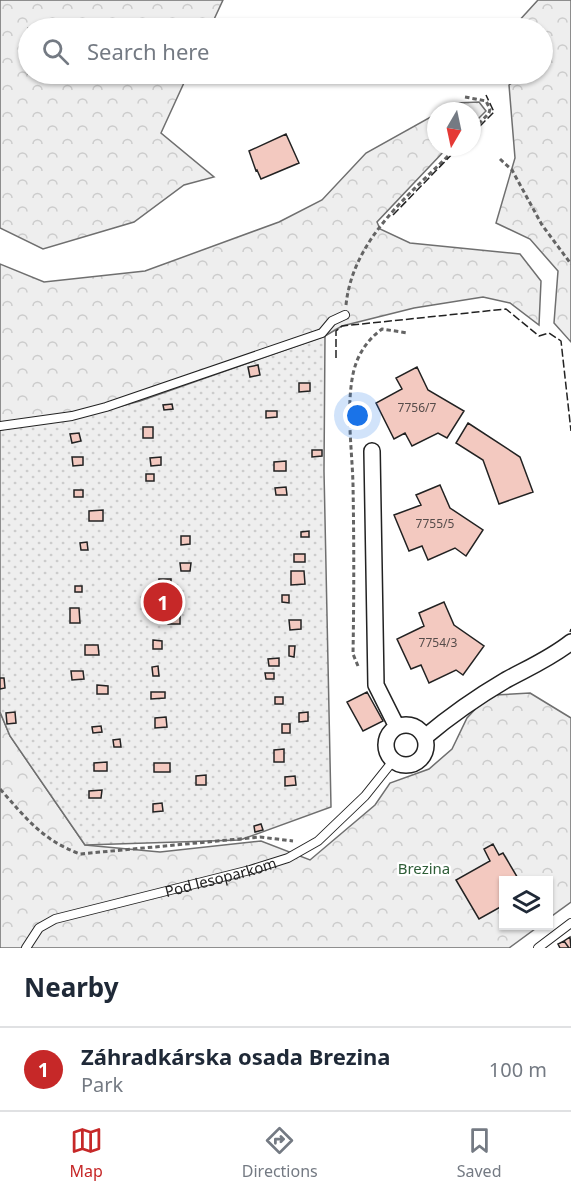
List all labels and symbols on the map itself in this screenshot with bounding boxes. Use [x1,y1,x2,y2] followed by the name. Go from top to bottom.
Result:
[427,102,481,156] north arrow
[398,399,437,416] house number: 7756/7
[343,401,372,430] your location
[416,515,455,532] house number: 7755/5
[144,580,182,624] pin: 1
[419,634,458,651] house number: 7754/3
[162,852,279,901] street label: Pod lesoparkom
[398,858,450,878] park label: Brezina

